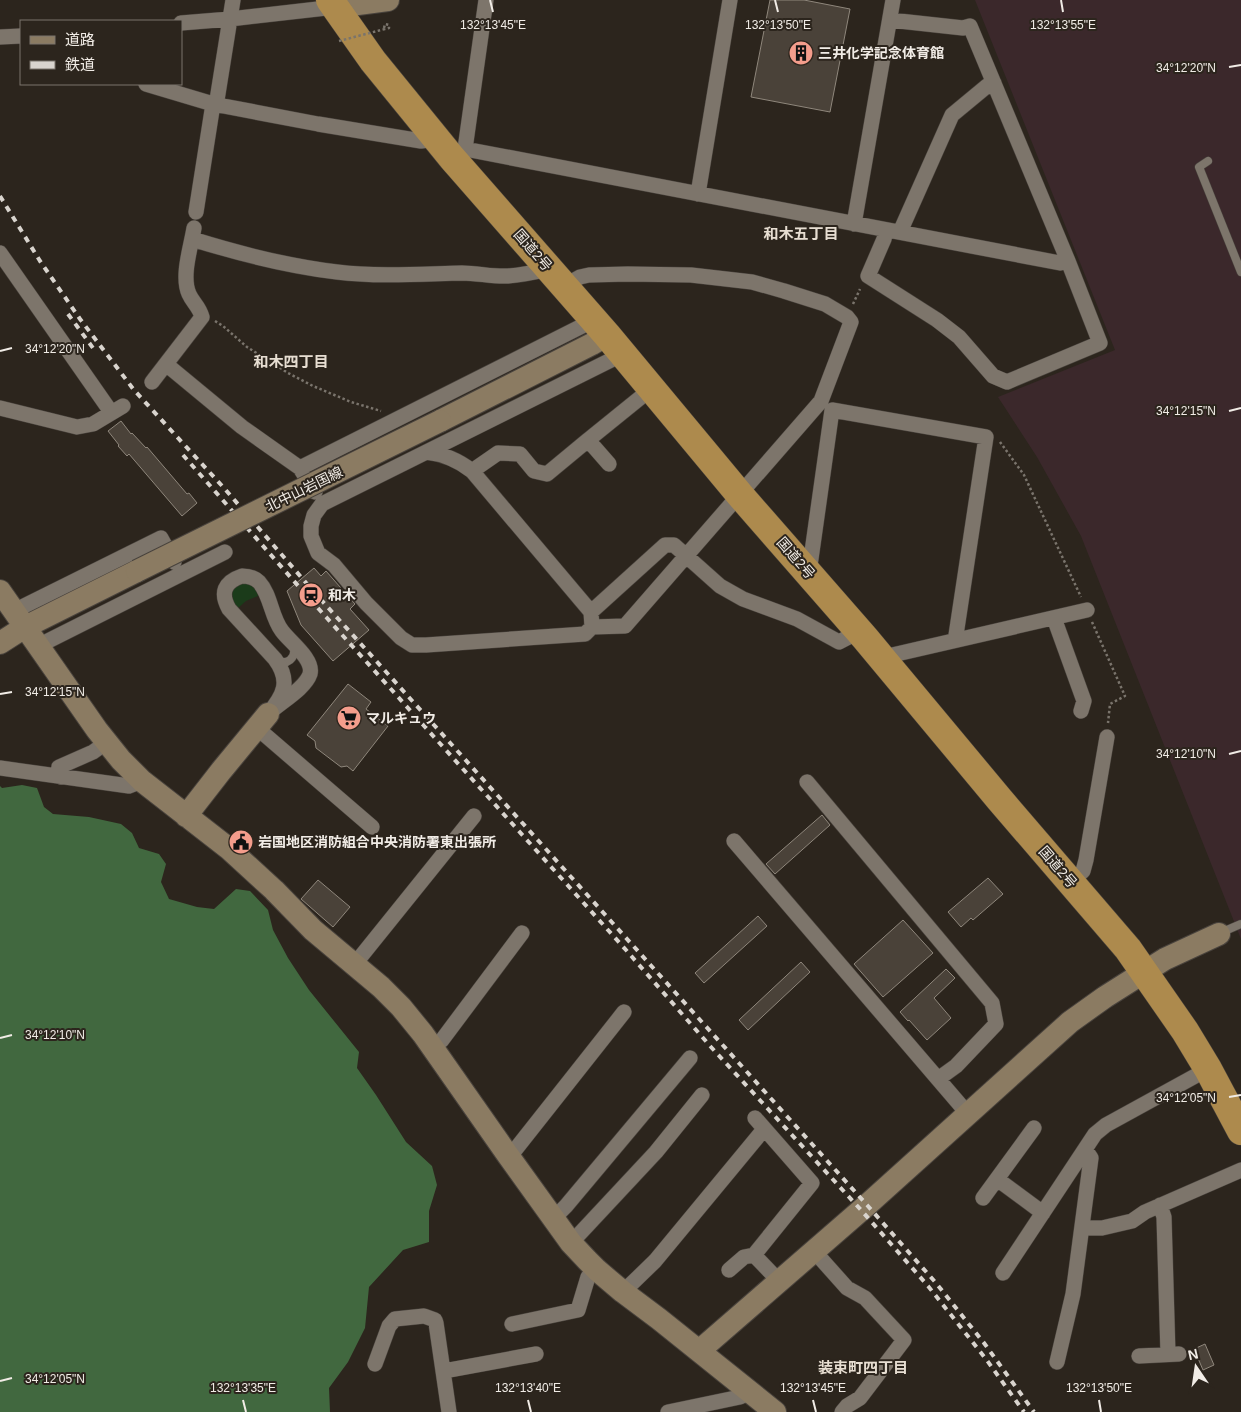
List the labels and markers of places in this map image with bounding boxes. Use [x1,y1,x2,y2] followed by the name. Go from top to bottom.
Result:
[788,40,814,66] building icon: 三井化学記念体育館
[818,45,944,61] place label: 三井化学記念体育館
[298,582,324,608] station icon: 和木
[328,587,356,603] place label: 和木
[336,705,362,731] supermarket icon: マルキュウ
[366,710,436,726] place label: マルキュウ
[228,829,254,855] public building icon: 岩国地区消防組合中央消防署東出張所
[258,834,496,850] place label: 岩国地区消防組合中央消防署東出張所

